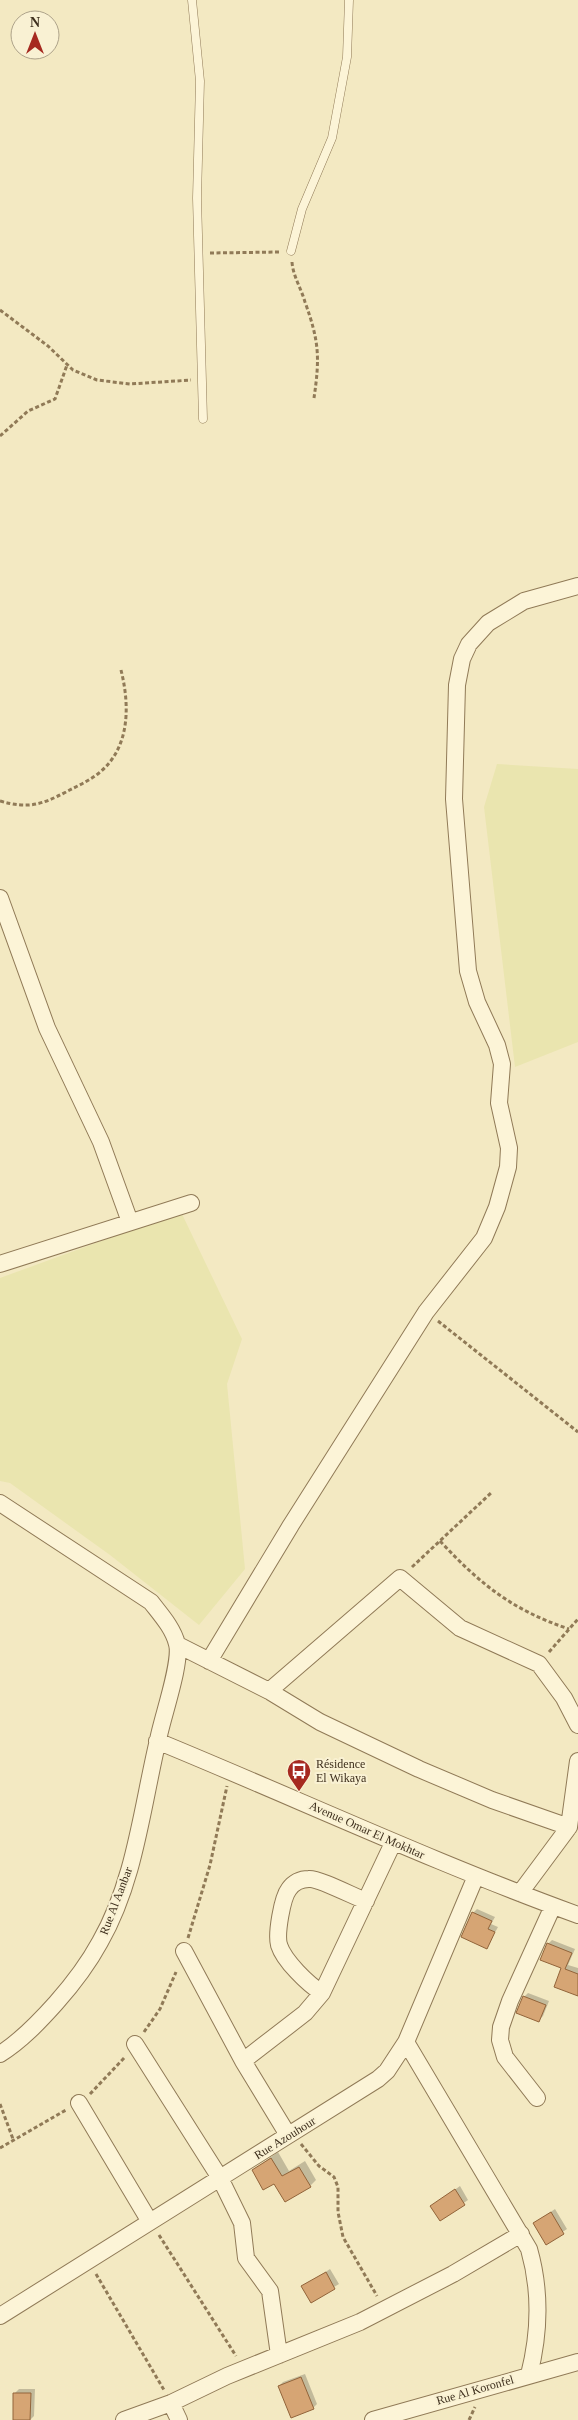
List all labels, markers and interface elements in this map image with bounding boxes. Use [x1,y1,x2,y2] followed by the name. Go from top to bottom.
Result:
[10,10,60,60] north arrow
[30,15,40,30] text: N
[316,1757,367,1785] place label: Résidence El Wikaya
[286,1758,312,1792] bus stop icon: Résidence El Wikaya
[307,1798,427,1862] street label: Avenue Omar El Mokhtar
[97,1865,135,1937] street label: Rue Al Aanbar
[252,2114,318,2162] street label: Rue Azouhour
[435,2372,516,2408] street label: Rue Al Koronfel

